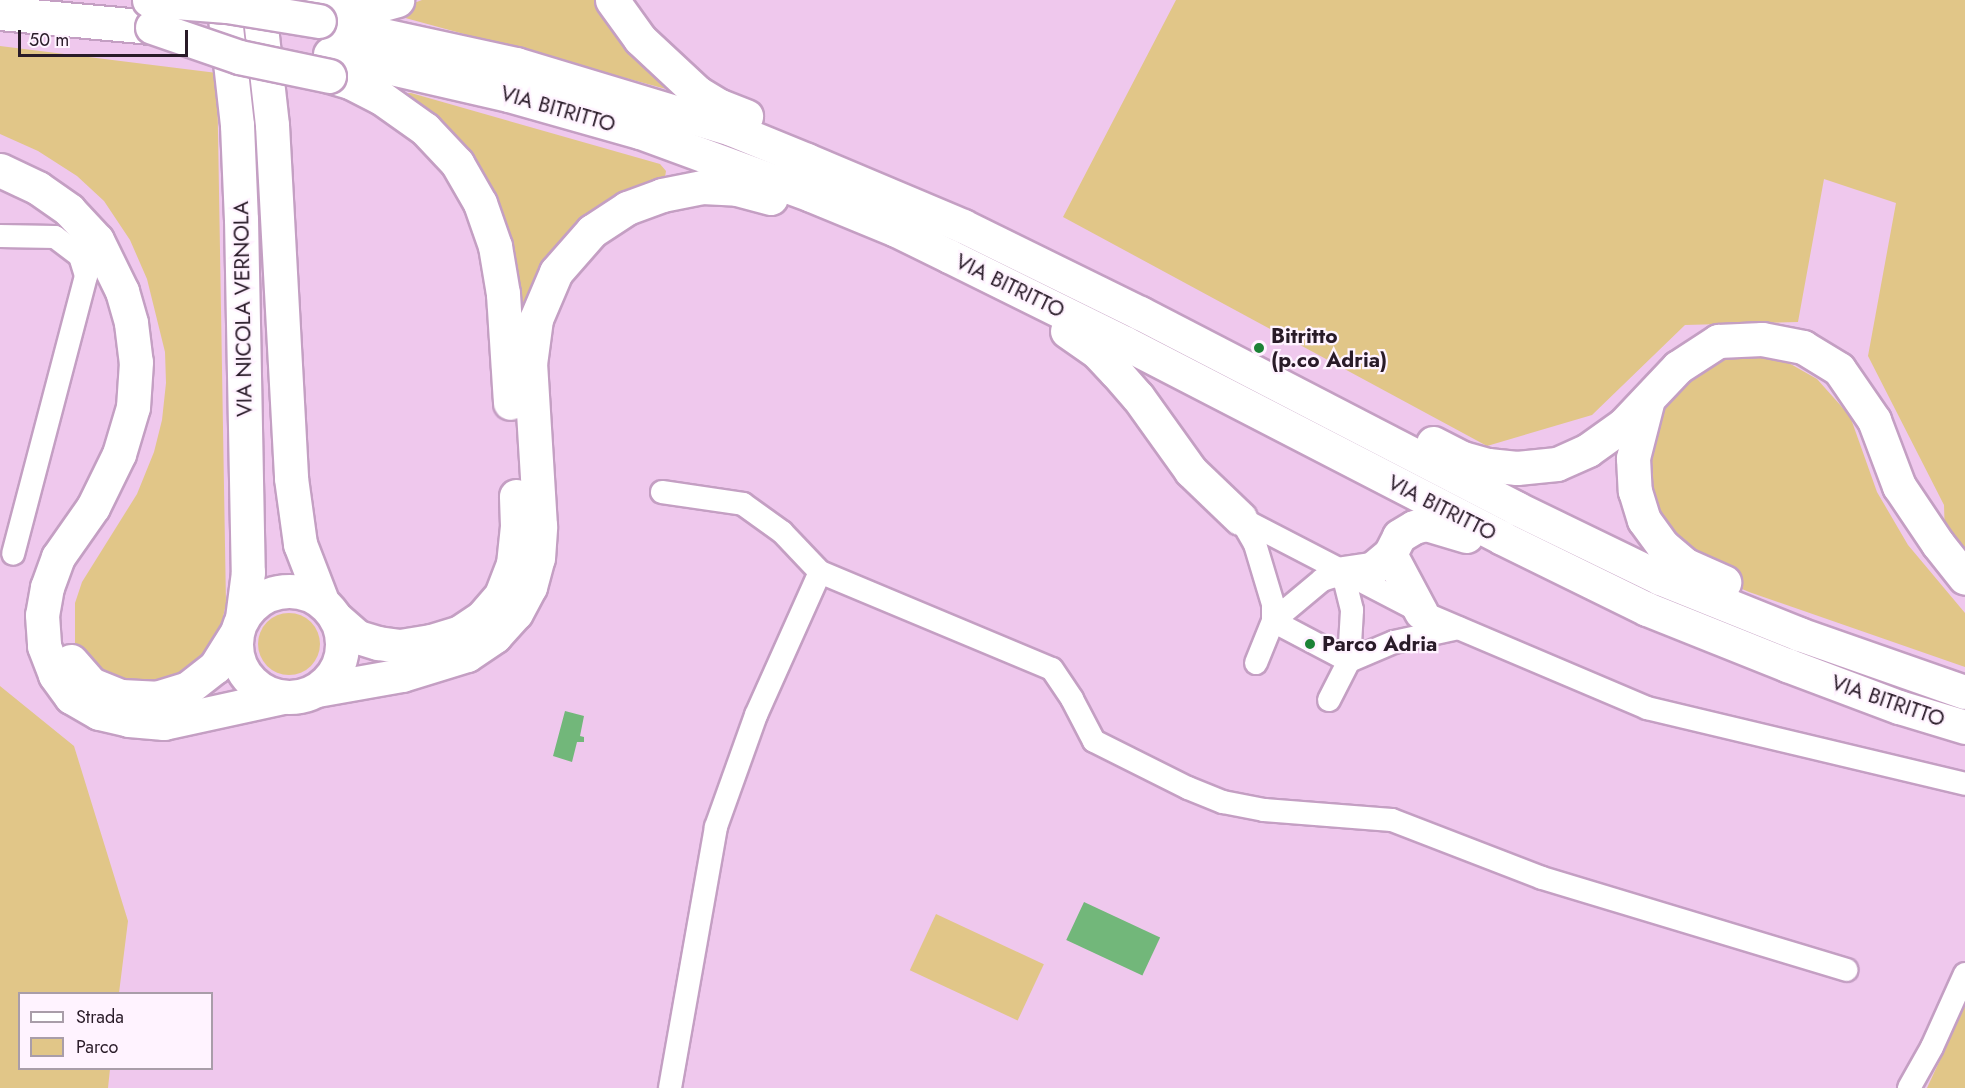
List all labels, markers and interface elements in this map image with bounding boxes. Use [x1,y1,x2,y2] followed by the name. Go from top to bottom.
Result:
[21,18,190,56] scale bar
[29,27,69,53] text: 50 m
[498,81,618,137] street label: VIA BITRITTO
[229,201,257,417] street label: VIA NICOLA VERNOLA
[951,249,1069,323] street label: VIA BITRITTO
[1271,323,1387,373] place label: Bitritto (p.co Adria)
[1252,341,1266,355] marker: Bitritto (p.co Adria)
[1384,470,1500,546] street label: VIA BITRITTO
[1322,631,1437,657] place label: Parco Adria
[1303,637,1317,651] marker: Parco Adria
[1828,670,1948,732] street label: VIA BITRITTO
[18,992,213,1070] legend
[76,1004,124,1030] text: Strada
[76,1034,118,1060] text: Parco

